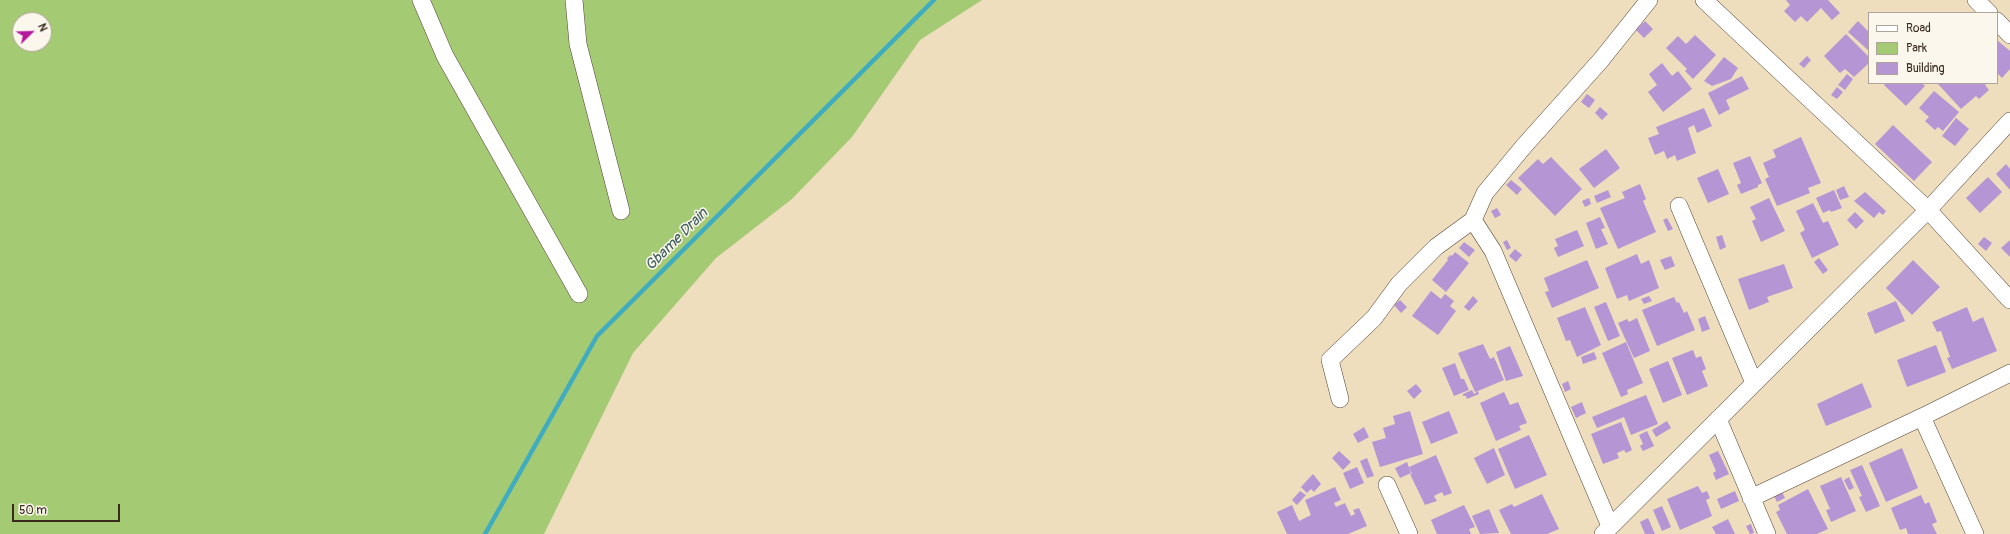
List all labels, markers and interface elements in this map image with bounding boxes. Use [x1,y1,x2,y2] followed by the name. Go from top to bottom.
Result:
[12,12,52,52] north arrow
[1868,12,1998,84] legend
[1906,21,1931,36] text: Road
[35,22,50,33] text: N
[1906,41,1927,56] text: Park
[1906,61,1945,76] text: Building
[642,205,712,275] water label: Gbame Drain
[14,496,122,522] scale bar
[19,503,47,518] text: 50 m

